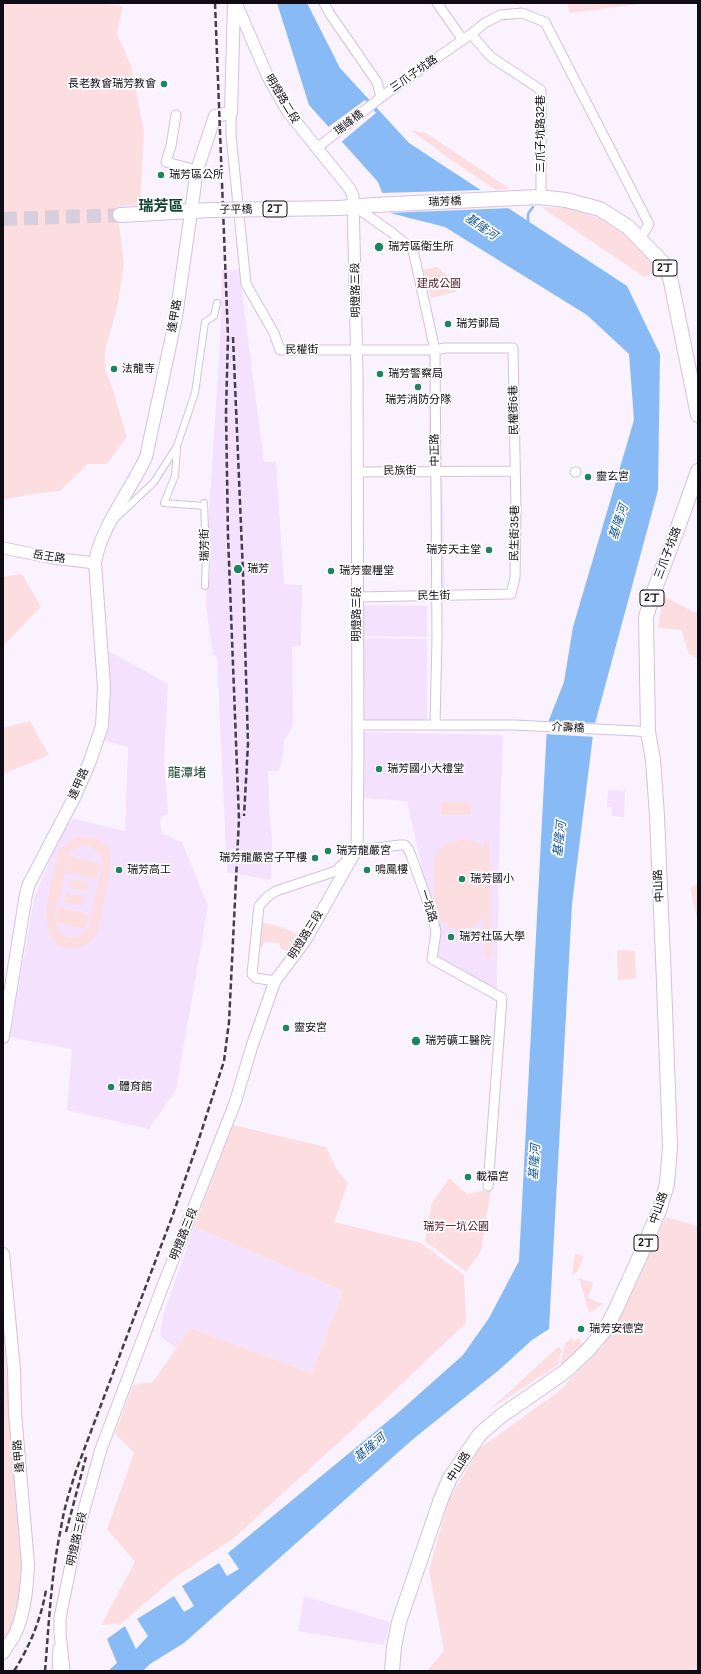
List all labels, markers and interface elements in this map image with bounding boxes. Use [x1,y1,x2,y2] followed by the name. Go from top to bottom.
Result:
[388,53,440,95] street label: 三爪子坑路
[262,72,302,126] street label: 明燈路二段
[68,77,156,91] place label: 長老教會瑞芳教會
[159,79,169,89] marker: 長老教會瑞芳教會
[534,95,548,173] street label: 三爪子坑路32巷
[332,108,366,138] street label: 瑞峰橋
[169,168,224,182] place label: 瑞芳區公所
[156,170,166,180] marker: 瑞芳區公所
[428,195,462,209] street label: 瑞芳橋
[139,198,183,216] district label: 瑞芳區
[263,201,287,217] road number: 2丁
[219,203,253,217] street label: 子平橋
[462,211,500,243] water label: 基隆河
[388,240,454,254] place label: 瑞芳區衛生所
[373,241,385,253] marker: 瑞芳區衛生所
[653,260,677,276] road number: 2丁
[349,262,363,318] street label: 明燈路三段
[417,277,461,291] park label: 建成公園
[166,299,184,333] street label: 逢甲路
[456,317,500,331] place label: 瑞芳郵局
[443,319,453,329] marker: 瑞芳郵局
[285,343,319,357] street label: 民權街
[122,362,155,376] place label: 法龍寺
[109,364,119,374] marker: 法龍寺
[388,367,443,381] place label: 瑞芳警察局
[375,369,385,379] marker: 瑞芳警察局
[413,382,423,392] marker: 瑞芳消防分隊
[507,385,521,435] street label: 民權街6巷
[385,393,451,407] place label: 瑞芳消防分隊
[428,433,442,467] street label: 中正路
[383,464,417,478] street label: 民族街
[596,470,629,484] place label: 靈玄宮
[583,472,593,482] marker: 靈玄宮
[607,503,631,541] water label: 基隆河
[508,505,522,561] street label: 民生街35巷
[652,525,684,581] street label: 三爪子坑路
[198,528,212,562] street label: 瑞芳街
[426,543,481,557] place label: 瑞芳天主堂
[484,545,494,555] marker: 瑞芳天主堂
[32,548,66,566] street label: 岳王路
[247,562,269,576] place label: 瑞芳
[232,563,244,575] marker: 瑞芳
[339,564,394,578] place label: 瑞芳靈糧堂
[326,566,336,576] marker: 瑞芳靈糧堂
[350,587,364,641] street label: 明燈路三段
[417,589,451,603] street label: 民生街
[640,590,664,606] road number: 2丁
[551,721,585,735] street label: 介壽橋
[387,762,464,776] place label: 瑞芳國小大禮堂
[374,764,384,774] marker: 瑞芳國小大禮堂
[168,765,206,781] district label: 龍潭堵
[66,766,92,802] street label: 逢甲路
[551,820,569,858] water label: 基隆河
[336,844,391,858] place label: 瑞芳龍嚴宮
[323,846,333,856] marker: 瑞芳龍嚴宮
[219,851,307,865] place label: 瑞芳龍嚴宮子平樓
[310,853,320,863] marker: 瑞芳龍嚴宮子平樓
[127,863,171,877] place label: 瑞芳高工
[375,863,408,877] place label: 鳴鳳樓
[114,865,124,875] marker: 瑞芳高工
[362,865,372,875] marker: 鳴鳳樓
[652,869,666,903] street label: 中山路
[470,872,514,886] place label: 瑞芳國小
[457,874,467,884] marker: 瑞芳國小
[417,888,439,924] street label: 一坑路
[286,908,326,962] street label: 明燈路三段
[459,930,525,944] place label: 瑞芳社區大學
[446,932,456,942] marker: 瑞芳社區大學
[294,1021,327,1035] place label: 靈安宮
[281,1023,291,1033] marker: 靈安宮
[425,1034,491,1048] place label: 瑞芳礦工醫院
[410,1035,422,1047] marker: 瑞芳礦工醫院
[119,1080,152,1094] place label: 體育館
[106,1082,116,1092] marker: 體育館
[527,1144,543,1180] water label: 基隆河
[476,1170,509,1184] place label: 載福宮
[463,1172,473,1182] marker: 載福宮
[647,1190,671,1226] street label: 中山路
[168,1206,200,1262] street label: 明燈路三段
[423,1220,489,1234] park label: 瑞芳一坑公園
[634,1235,658,1251] road number: 2丁
[589,1322,644,1336] place label: 瑞芳安德宮
[576,1324,586,1334] marker: 瑞芳安德宮
[352,1431,388,1465] water label: 基隆河
[11,1439,27,1473] street label: 逢甲路
[445,1450,473,1484] street label: 中山路
[64,1511,90,1567] street label: 明燈路三段

